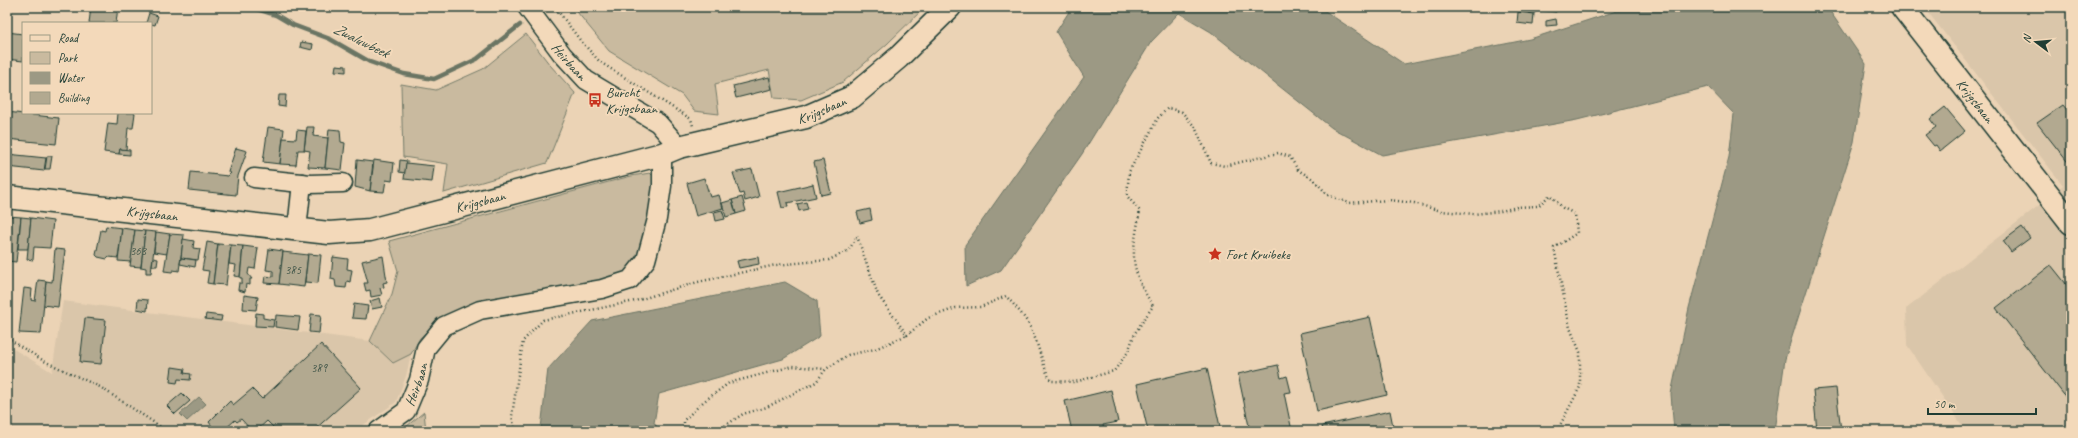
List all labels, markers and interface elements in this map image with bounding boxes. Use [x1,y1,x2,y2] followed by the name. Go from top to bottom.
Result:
[330,19,394,64] water label: Zwaluwbeek
[22,22,152,114] legend
[2016,22,2056,62] north arrow
[58,30,80,46] text: Road
[2019,32,2035,44] text: N
[548,39,591,84] street label: Heirbaan
[58,50,79,66] text: Park
[58,70,86,86] text: Water
[1953,75,1998,127] street label: Krijgsbaan
[606,84,658,117] place label: Burcht Krijgsbaan
[58,90,90,106] text: Building
[587,92,603,108] bus stop icon: Burcht Krijgsbaan
[796,92,849,127] street label: Krijgsbaan
[453,186,508,216] street label: Krijgsbaan
[126,202,179,225] street label: Krijgsbaan
[130,243,148,259] house number: 363
[1207,246,1223,262] place icon: Fort Kruibeke
[1226,246,1291,263] place label: Fort Kruibeke
[285,262,302,278] house number: 385
[311,360,329,376] house number: 389
[401,361,431,408] street label: Heirbaan
[1928,390,2036,416] scale bar
[1934,396,1956,412] text: 50 m

